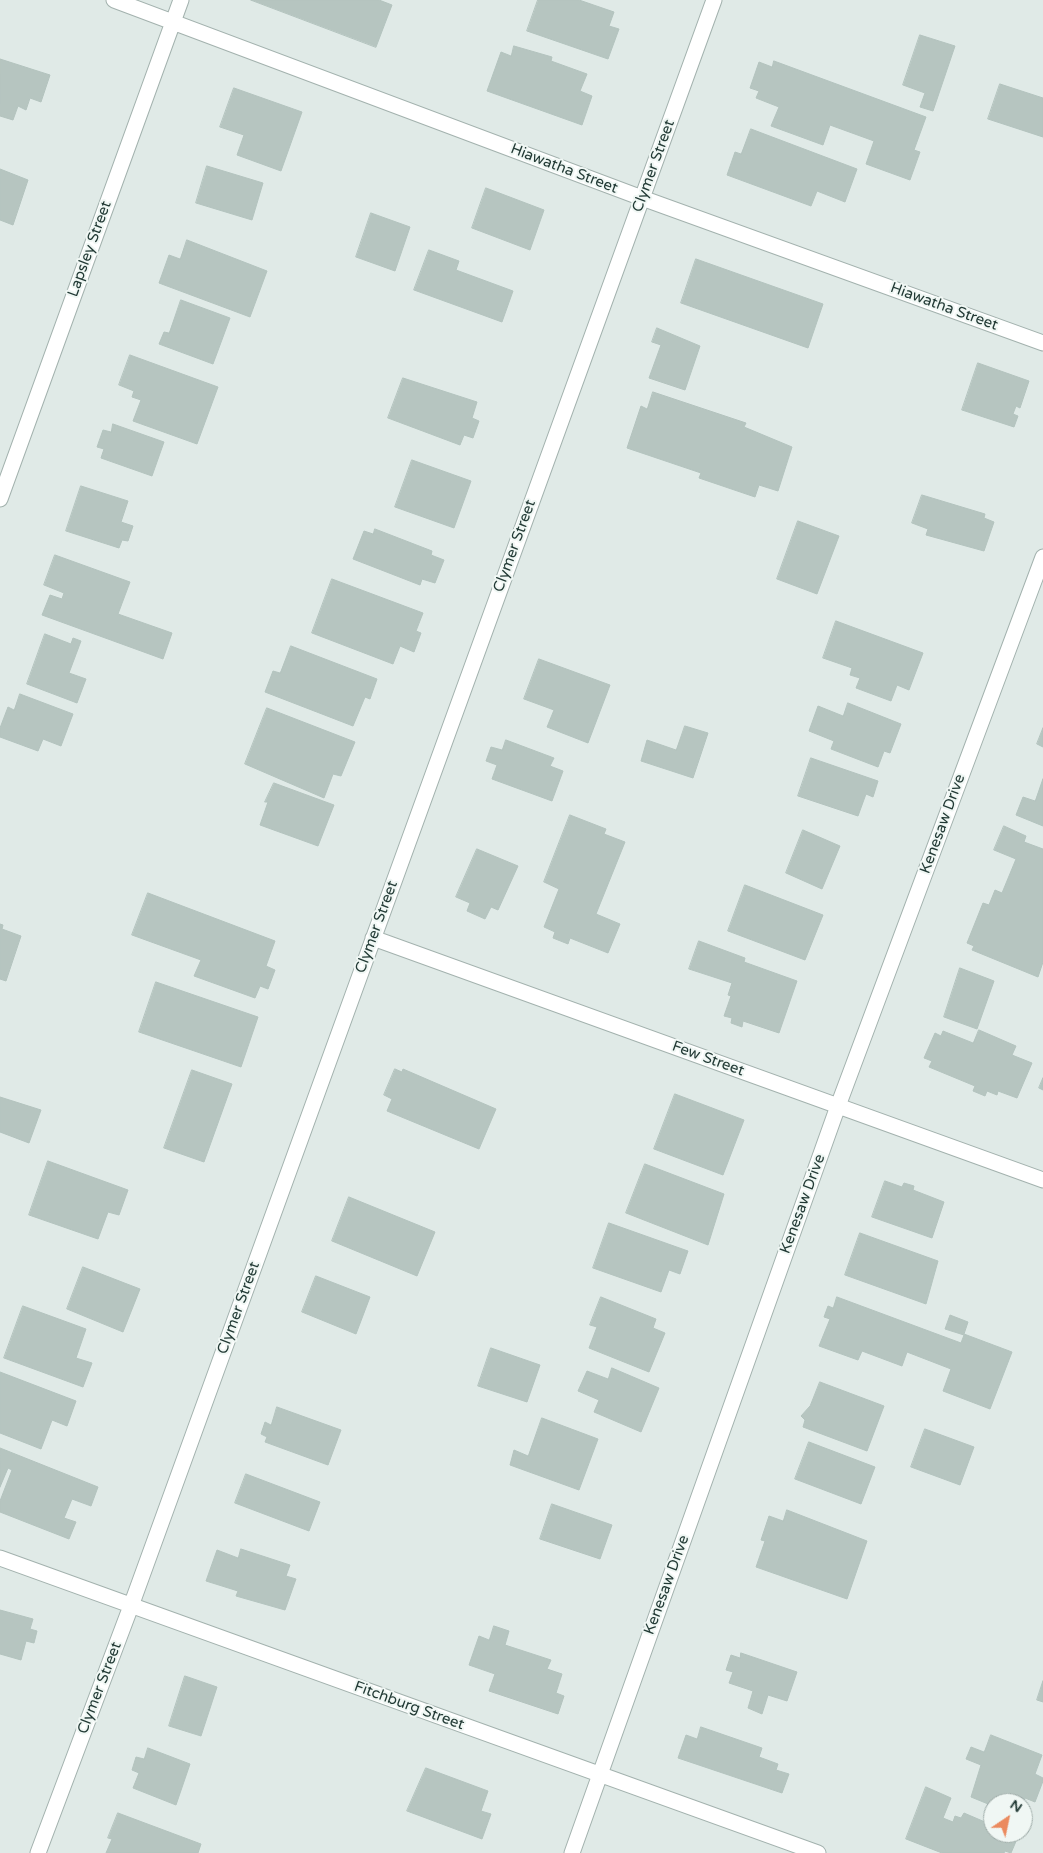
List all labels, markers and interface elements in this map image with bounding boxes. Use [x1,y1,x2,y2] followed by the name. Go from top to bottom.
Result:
[629,117,679,215] street label: Clymer Street
[508,140,620,198] street label: Hiawatha Street
[64,199,116,299] street label: Lapsley Street
[888,279,1000,335] street label: Hiawatha Street
[490,497,540,595] street label: Clymer Street
[917,772,969,876] street label: Kenesaw Drive
[352,878,402,976] street label: Clymer Street
[669,1038,747,1080] street label: Few Street
[777,1152,829,1256] street label: Kenesaw Drive
[214,1259,264,1357] street label: Clymer Street
[641,1533,693,1637] street label: Kenesaw Drive
[74,1640,126,1736] street label: Clymer Street
[352,1678,466,1734] street label: Fitchburg Street
[983,1793,1033,1843] north arrow
[1007,1796,1026,1816] text: N

